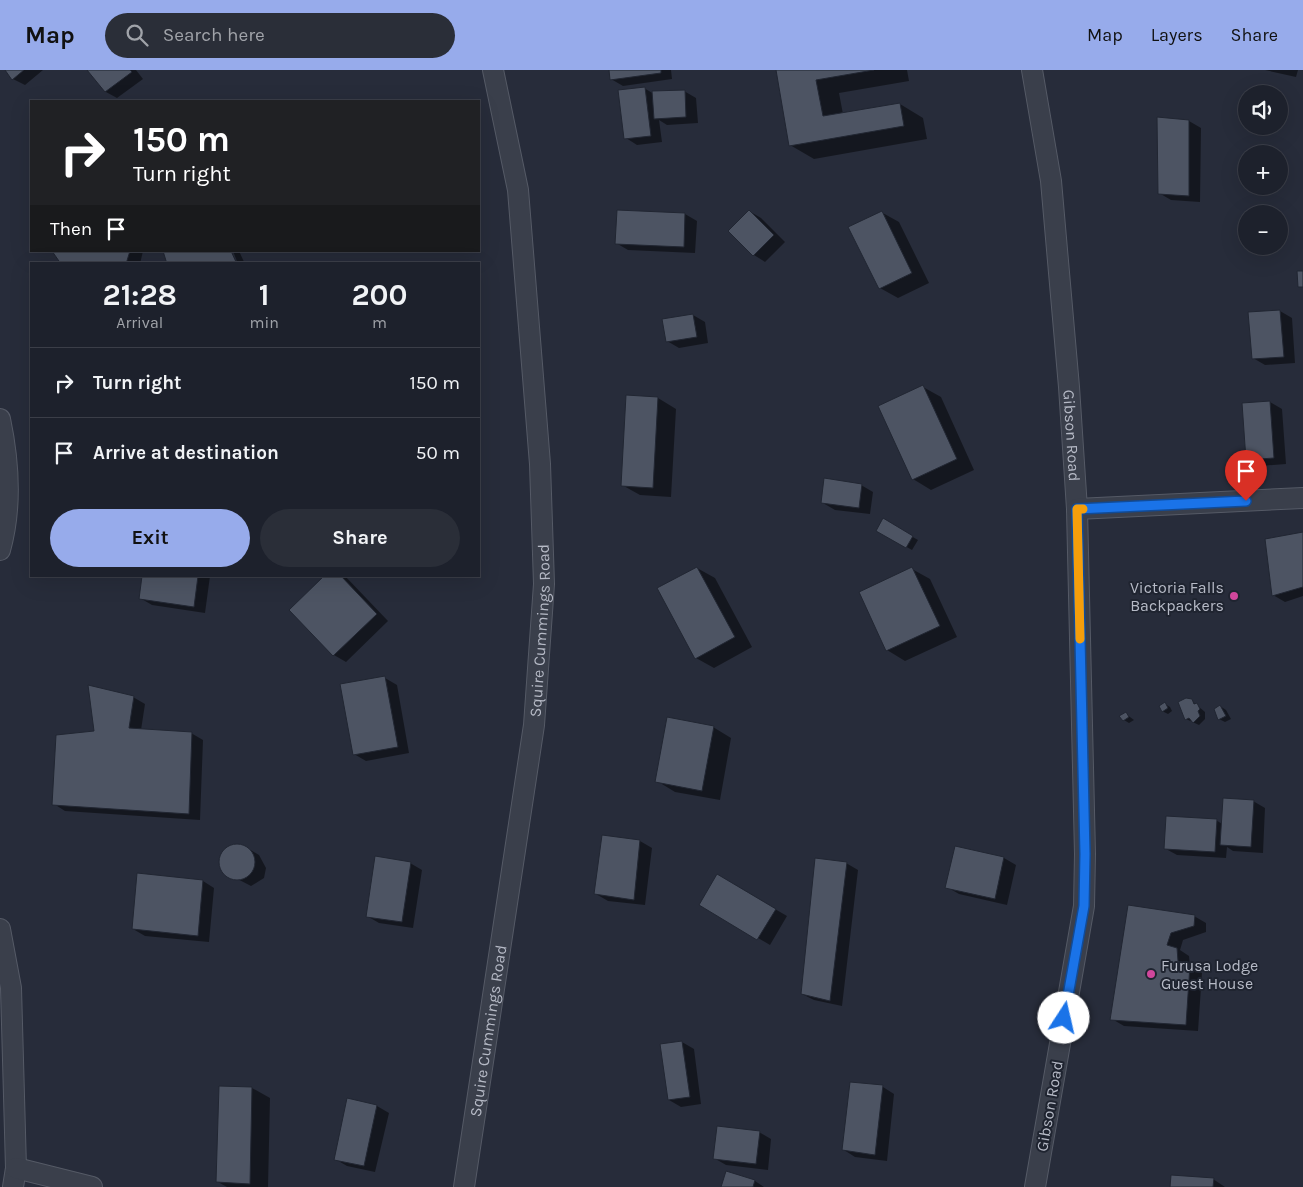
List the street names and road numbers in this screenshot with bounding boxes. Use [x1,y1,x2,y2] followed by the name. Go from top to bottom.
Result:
[1059,389,1084,482] street label: Gibson Road
[526,544,554,718] street label: Squire Cummings Road
[466,944,511,1118] street label: Squire Cummings Road
[1032,1059,1067,1153] street label: Gibson Road

